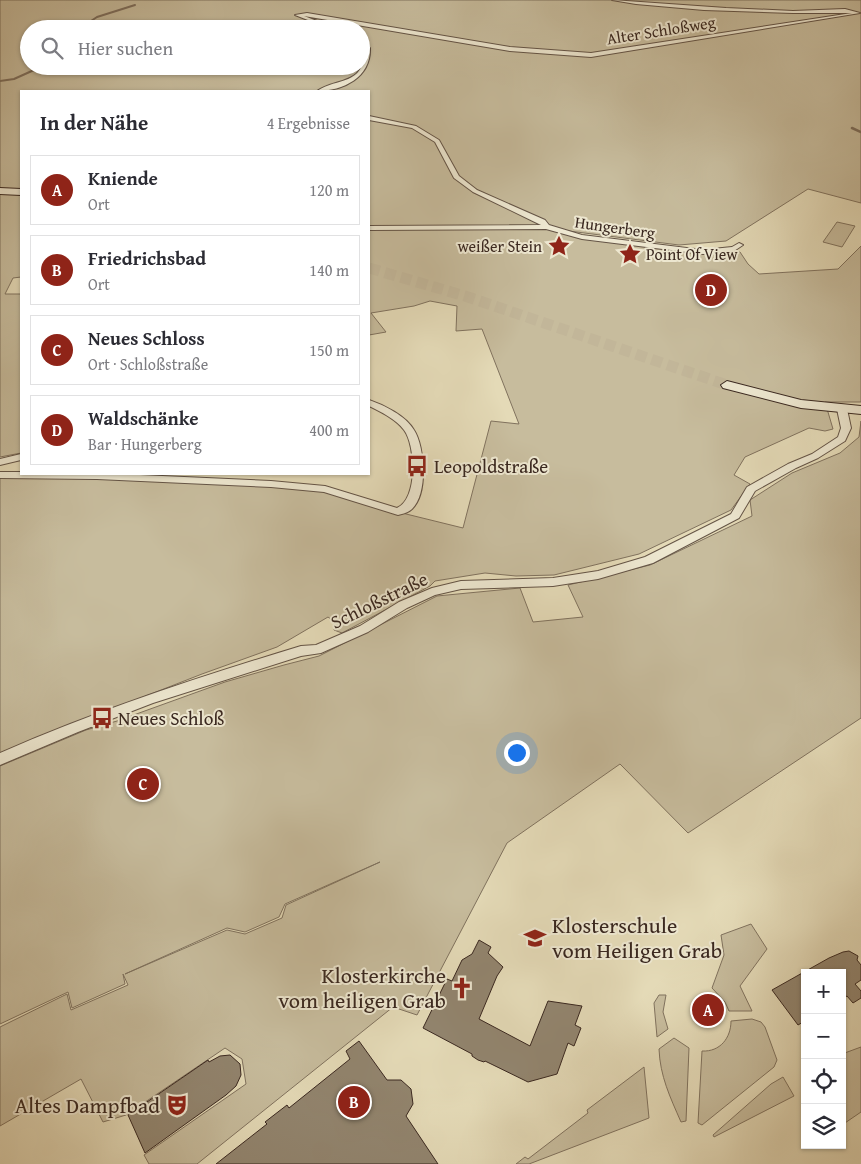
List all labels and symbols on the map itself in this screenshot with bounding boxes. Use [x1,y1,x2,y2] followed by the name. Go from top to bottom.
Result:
[605,10,717,50] street label: Alter Schloßweg
[573,210,657,245] street label: Hungerberg
[546,233,572,259] place icon: weißer Stein
[458,234,542,258] place label: weißer Stein
[617,241,643,267] place icon: Point Of View
[646,242,738,266] place label: Point Of View
[695,271,727,309] pin: D
[434,452,548,480] place label: Leopoldstraße
[404,453,430,479] bus stop icon: Leopoldstraße
[326,564,432,636] street label: Schloßstraße
[118,704,225,732] place label: Neues Schloß
[89,705,115,731] bus stop icon: Neues Schloß
[504,740,530,766] your location
[127,765,159,803] pin: C
[552,909,722,966] place label: Klosterschule vom Heiligen Grab
[522,925,548,951] school or university icon: Klosterschule vom Heiligen Grab
[278,959,446,1016] place label: Klosterkirche vom heiligen Grab
[449,975,475,1001] church icon: Klosterkirche vom heiligen Grab
[692,991,724,1029] pin: A
[338,1083,370,1121] pin: B
[15,1089,160,1121] place label: Altes Dampfbad
[164,1092,190,1118] theatre icon: Altes Dampfbad

